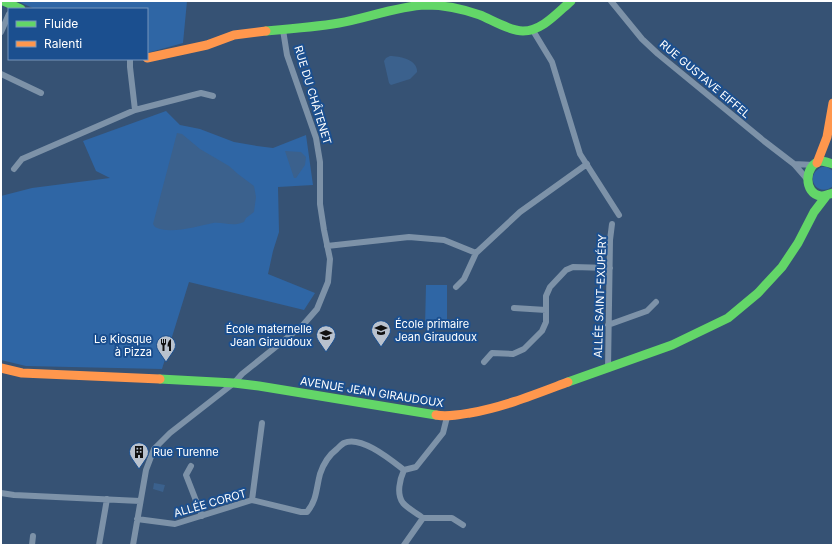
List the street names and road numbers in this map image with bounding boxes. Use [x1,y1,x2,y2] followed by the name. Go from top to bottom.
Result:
[657,37,753,121] street label: RUE GUSTAVE EIFFEL
[291,44,335,146] street label: RUE DU CHÂTENET
[591,233,609,358] street label: ALLÉE SAINT-EXUPÉRY
[299,374,445,410] street label: AVENUE JEAN GIRAUDOUX
[172,486,248,520] street label: ALLÉE COROT

